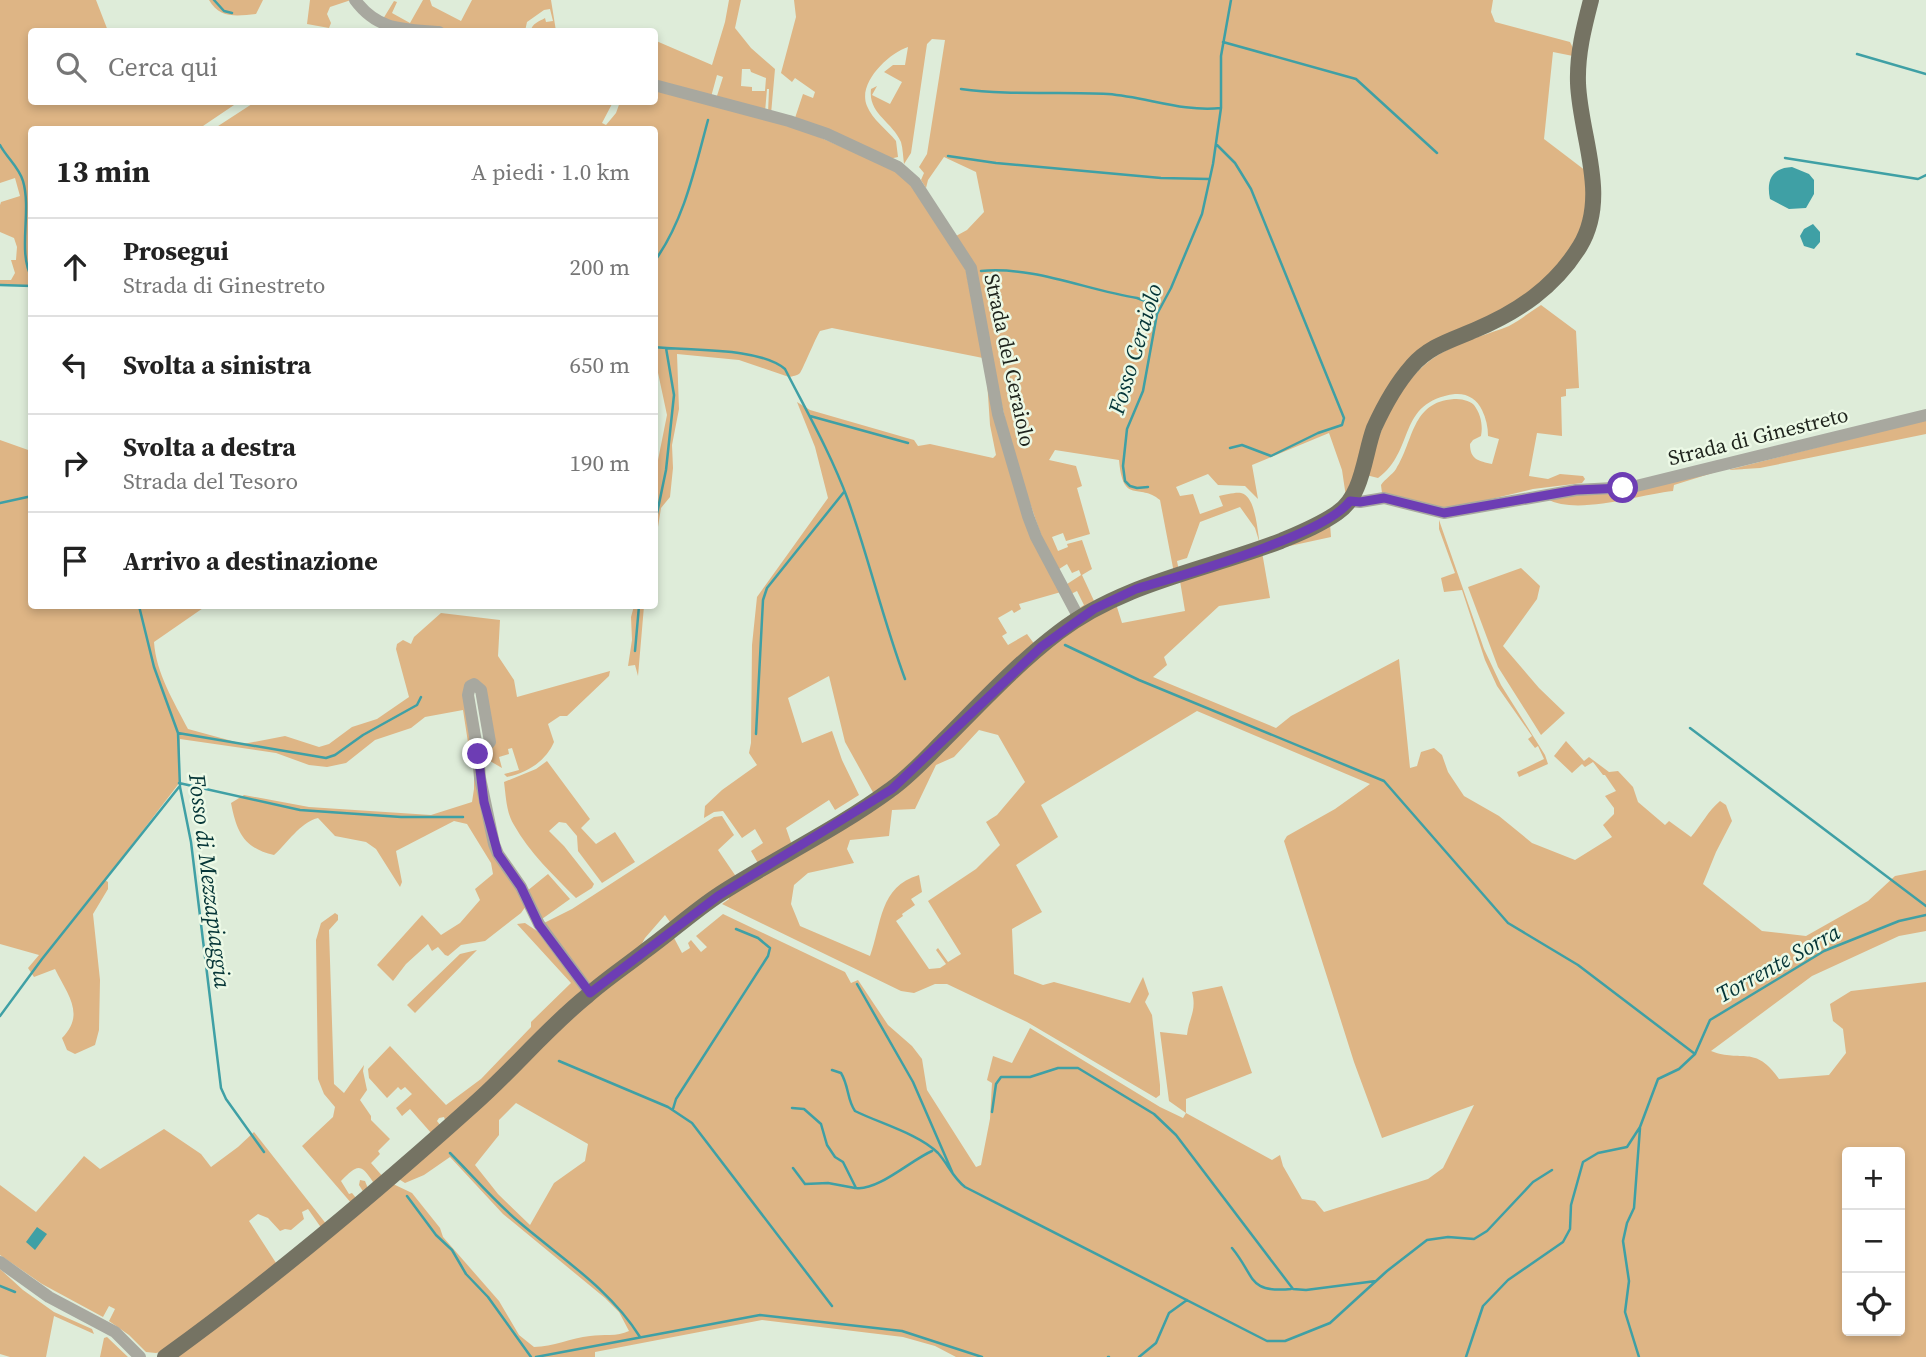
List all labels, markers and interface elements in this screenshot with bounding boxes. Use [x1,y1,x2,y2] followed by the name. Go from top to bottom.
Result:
[28,28,658,105] search box
[52,48,90,86] icon: search
[108,49,218,85] text: Cerca qui
[56,151,150,192] text: 13 min
[471,156,630,188] text: A piedi · 1.0 km
[123,233,229,269] text: Prosegui
[56,248,94,286] icon: ahead
[569,251,630,283] text: 200 m
[123,269,325,301] text: Strada di Ginestreto
[977,271,1043,449] street label: Strada del Ceraiolo
[1100,280,1170,419] water label: Fosso Ceraiolo
[56,346,94,384] icon: left
[123,347,311,383] text: Svolta a sinistra
[569,349,630,381] text: 650 m
[1665,400,1851,472] street label: Strada di Ginestreto
[123,429,296,465] text: Svolta a destra
[56,444,94,482] icon: right
[569,447,630,479] text: 190 m
[123,465,298,497] text: Strada del Tesoro
[1607,472,1638,503] route start
[56,542,94,580] icon: arrive
[123,543,378,579] text: Arrivo a destinazione
[462,738,493,769] route end
[181,771,239,990] water label: Fosso di Mezzapiaggia
[1710,916,1846,1010] water label: Torrente Sorra
[1842,1147,1905,1336] map controls
[1842,1147,1905,1210] button: +
[1842,1210,1905,1273] button: −
[1842,1273,1905,1336] button: locate

